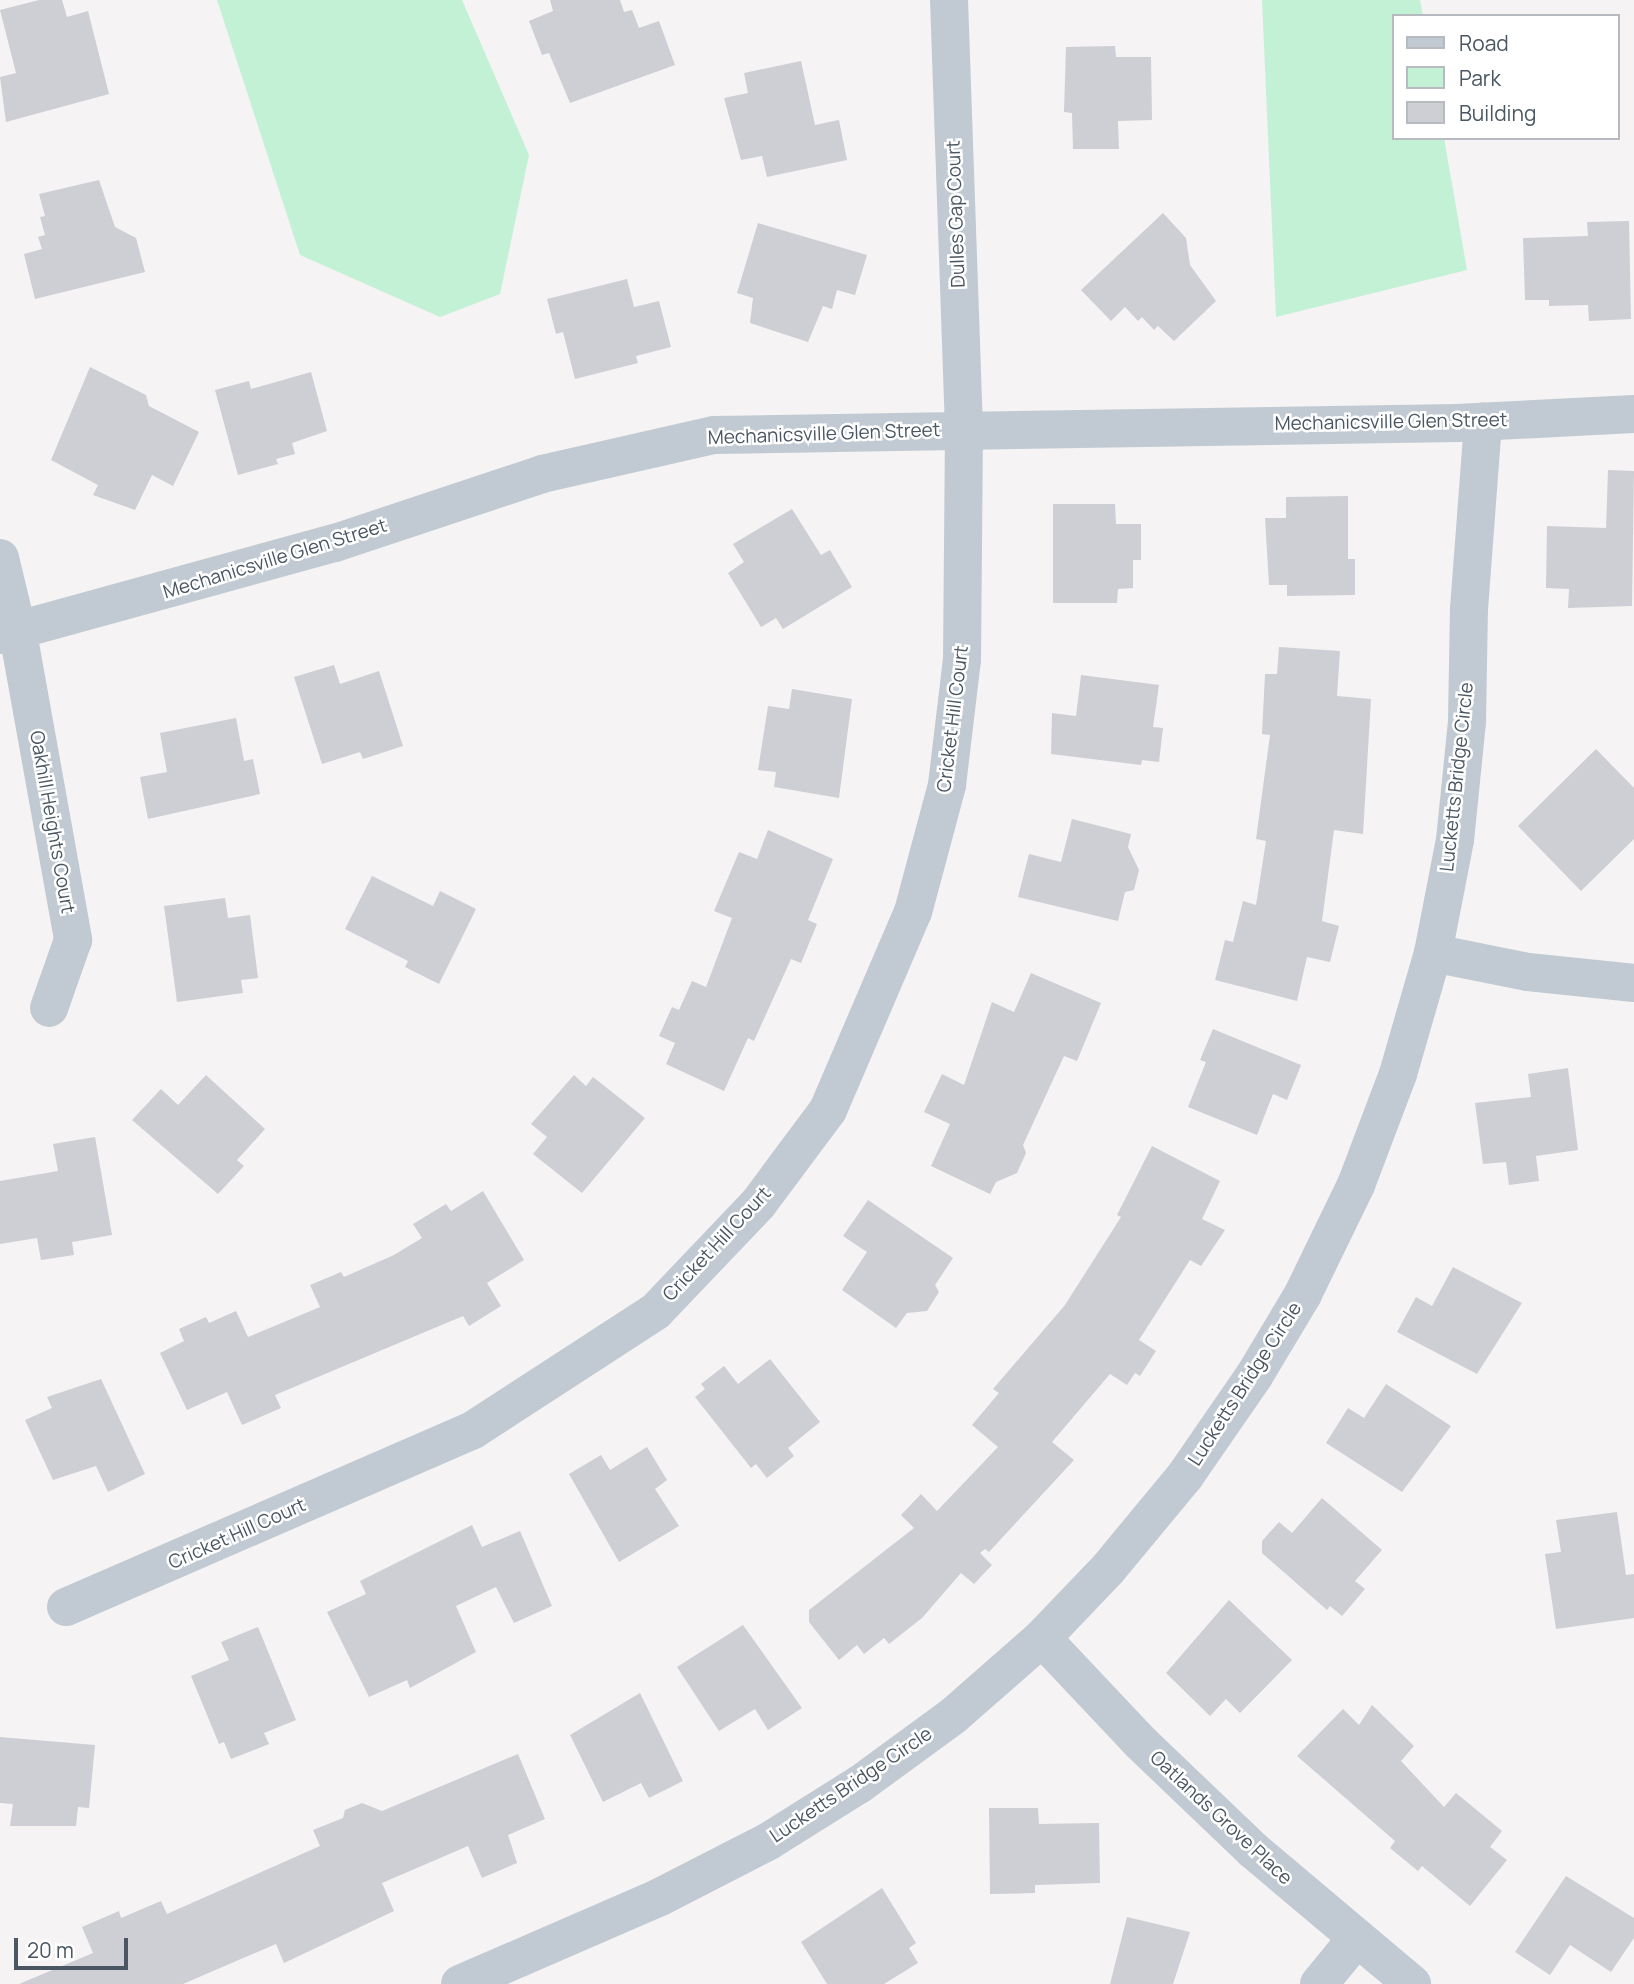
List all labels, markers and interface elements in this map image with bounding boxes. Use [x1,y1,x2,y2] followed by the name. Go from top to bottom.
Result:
[1392,14,1620,140] legend
[1459,29,1509,57] text: Road
[1459,64,1501,92] text: Park
[1459,99,1536,127] text: Building
[942,140,970,288] street label: Dulles Gap Court
[1274,409,1508,435] street label: Mechanicsville Glen Street
[707,419,941,449] street label: Mechanicsville Glen Street
[160,514,390,604] street label: Mechanicsville Glen Street
[933,644,973,794] street label: Cricket Hill Court
[1436,681,1478,873] street label: Lucketts Bridge Circle
[25,729,79,915] street label: Oakhill Heights Court
[658,1182,776,1306] street label: Cricket Hill Court
[1184,1298,1306,1470] street label: Lucketts Bridge Circle
[165,1494,309,1574] street label: Cricket Hill Court
[766,1722,936,1848] street label: Lucketts Bridge Circle
[1145,1746,1297,1890] street label: Oatlands Grove Place
[18,1924,131,1968] scale bar
[27,1936,74,1964] text: 20 m

